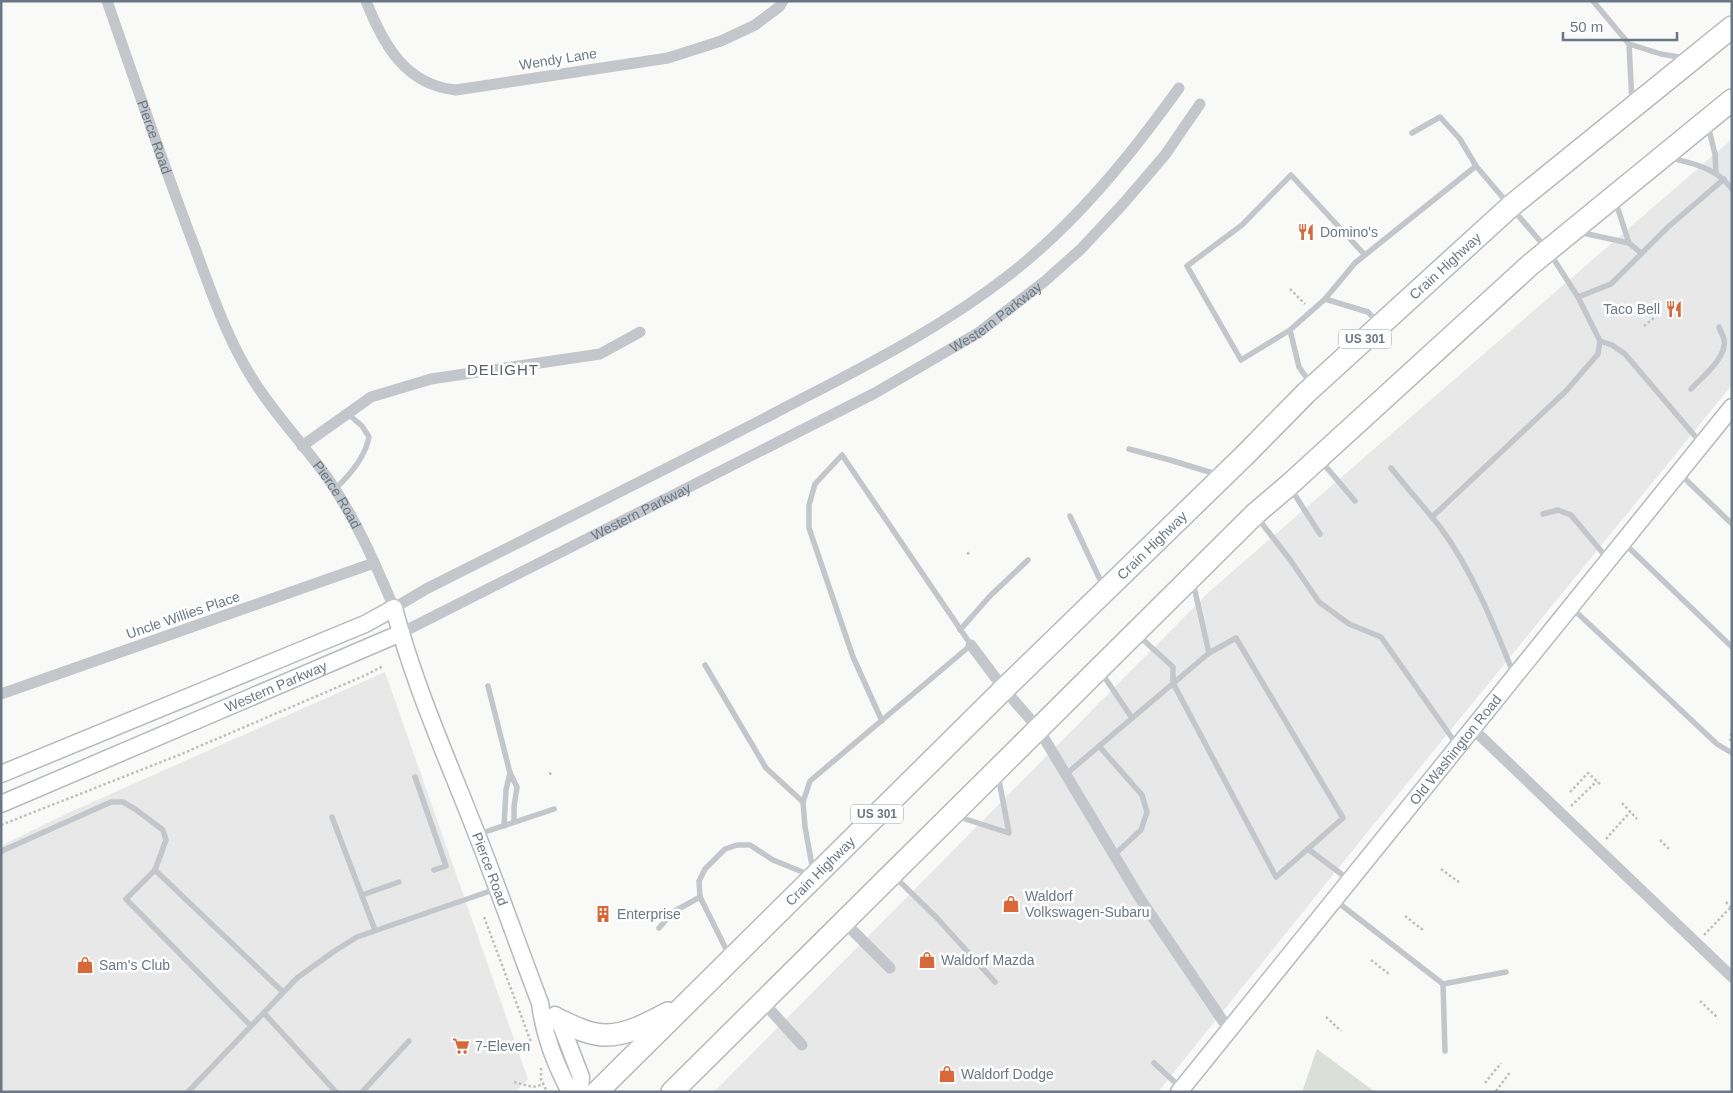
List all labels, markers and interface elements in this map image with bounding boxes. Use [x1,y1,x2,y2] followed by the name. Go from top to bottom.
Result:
[1563,10,1677,42] scale bar
[1570,18,1603,35] text: 50 m
[518,45,598,73] street label: Wendy Lane
[134,98,175,176] street label: Pierce Road
[1296,222,1316,242] restaurant icon: Domino's
[1320,224,1378,240] place label: Domino's
[1406,229,1484,303] street label: Crain Highway
[947,279,1045,356] street label: Western Parkway
[1664,299,1684,319] restaurant icon: Taco Bell
[1603,301,1660,317] place label: Taco Bell
[1339,329,1391,348] road number: US 301
[467,361,539,378] district label: DELIGHT
[310,458,364,531] street label: Pierce Road
[589,480,693,543] street label: Western Parkway
[1114,508,1190,583] street label: Crain Highway
[124,588,242,642] street label: Uncle Willies Place
[222,658,329,715] street label: Western Parkway
[1406,691,1505,808] street label: Old Washington Road
[851,804,903,824] road number: US 301
[469,830,511,908] street label: Pierce Road
[782,833,858,909] street label: Crain Highway
[1025,888,1150,920] place label: Waldorf Volkswagen-Subaru
[1001,894,1021,914] shop icon: Waldorf Volkswagen-Subaru
[593,904,613,924] building icon: Enterprise
[617,906,681,922] place label: Enterprise
[917,950,937,970] shop icon: Waldorf Mazda
[941,952,1035,968] place label: Waldorf Mazda
[75,955,95,975] shop icon: Sam's Club
[99,957,170,973] place label: Sam's Club
[451,1036,471,1056] supermarket icon: 7-Eleven
[475,1038,530,1054] place label: 7-Eleven
[937,1064,957,1084] shop icon: Waldorf Dodge
[961,1066,1054,1082] place label: Waldorf Dodge

